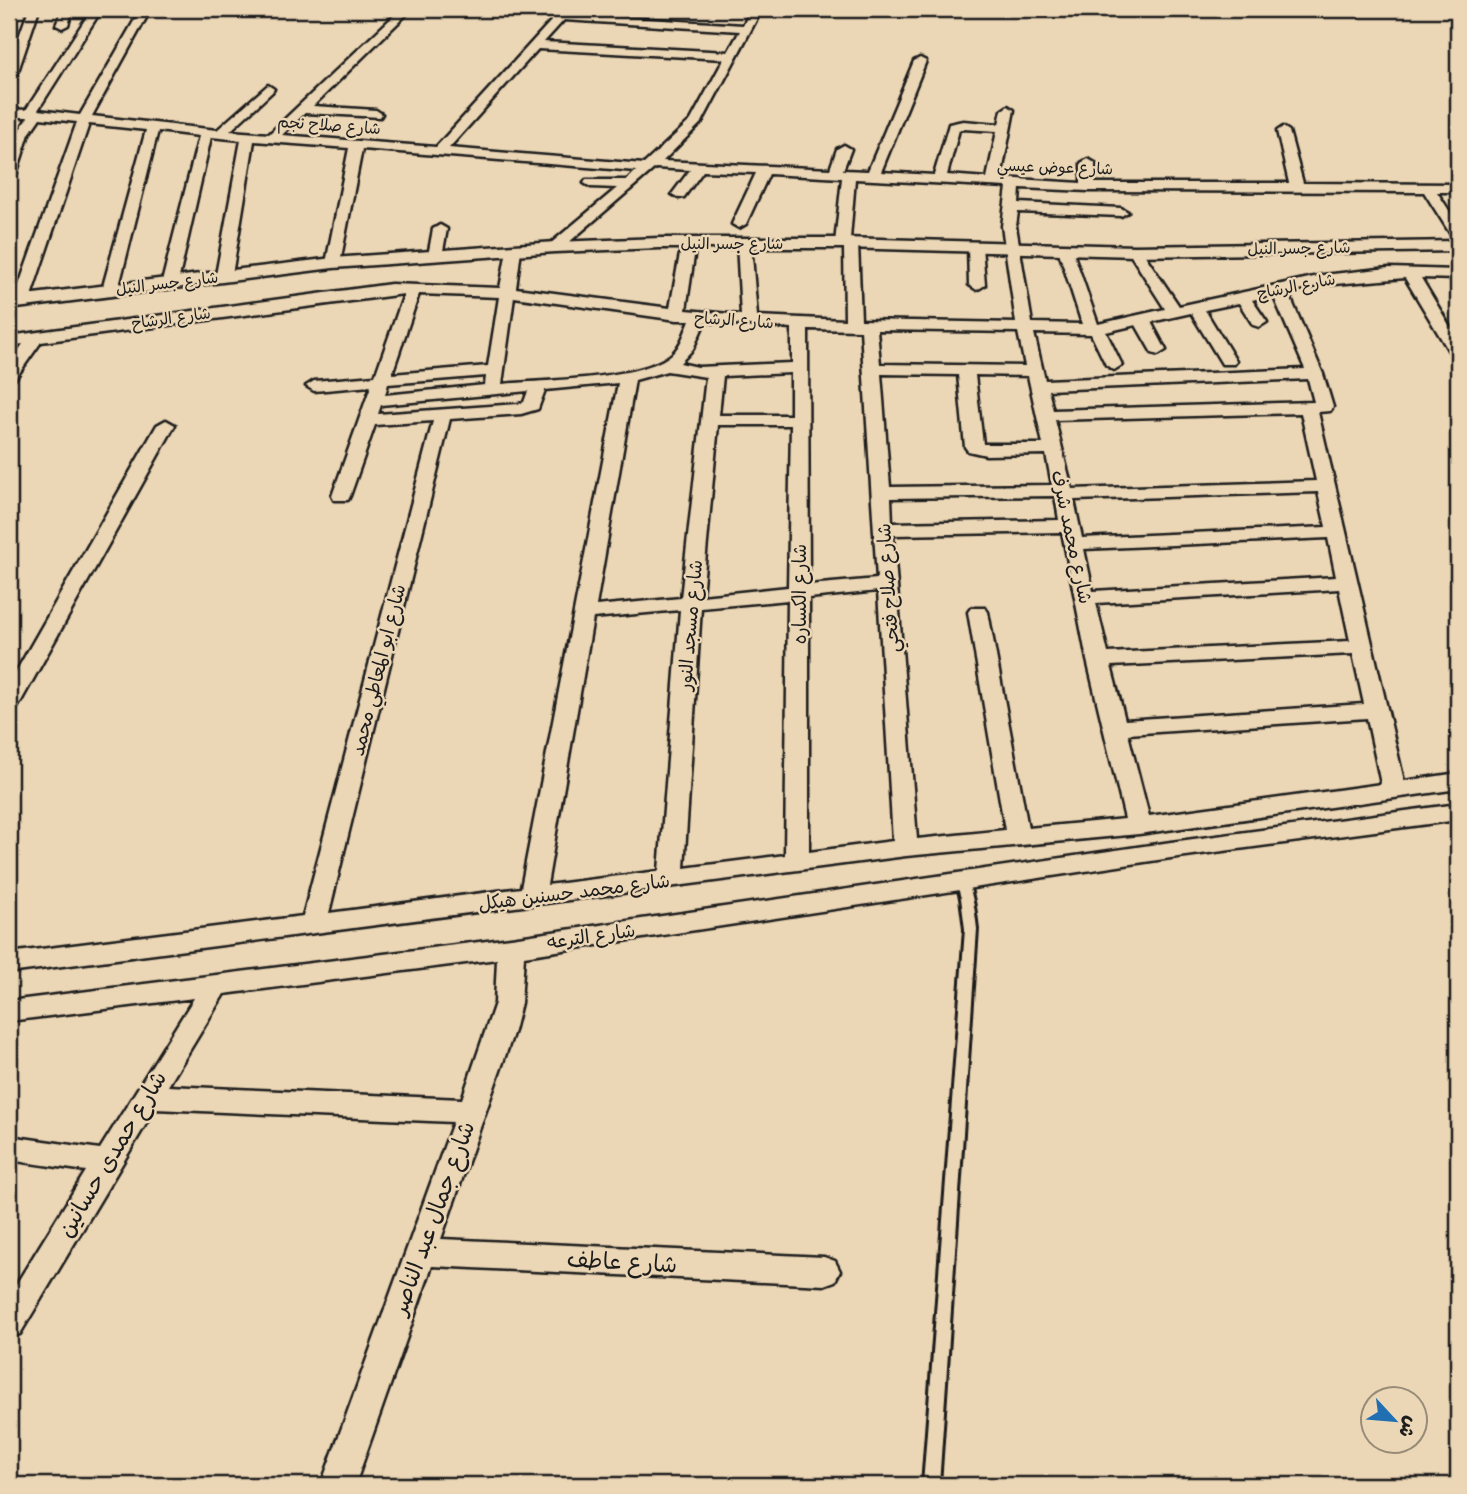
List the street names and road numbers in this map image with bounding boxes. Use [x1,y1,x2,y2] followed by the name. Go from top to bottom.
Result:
[276,107,382,143] street label: شارع صلاح نجم
[996,150,1114,184] street label: شارع عوض عيسي
[681,229,783,258] street label: شارع جسر النيل
[1247,233,1351,263] street label: شارع جسر النيل
[114,262,220,304] street label: شارع جسر النيل
[1254,264,1338,308] street label: شارع الرشاح
[130,298,212,338] street label: شارع الرشاح
[693,303,775,337] street label: شارع الرشاح
[1042,467,1102,607] street label: شارع محمد شرف
[867,522,909,654] street label: شارع صلاح فتحي
[783,544,816,644] street label: شارع الكساره
[668,558,712,694] street label: شارع مسجد النور
[341,581,415,759] street label: شارع ابو المعاطي محمد
[476,864,672,920] street label: شارع محمد حسنين هيكل
[545,913,637,959] street label: شارع الترعه
[46,1062,178,1246] street label: شارع حمدى حسانين
[378,1115,487,1323] street label: شارع جمال عبد الناصر
[566,1239,678,1285] street label: شارع عاطف

